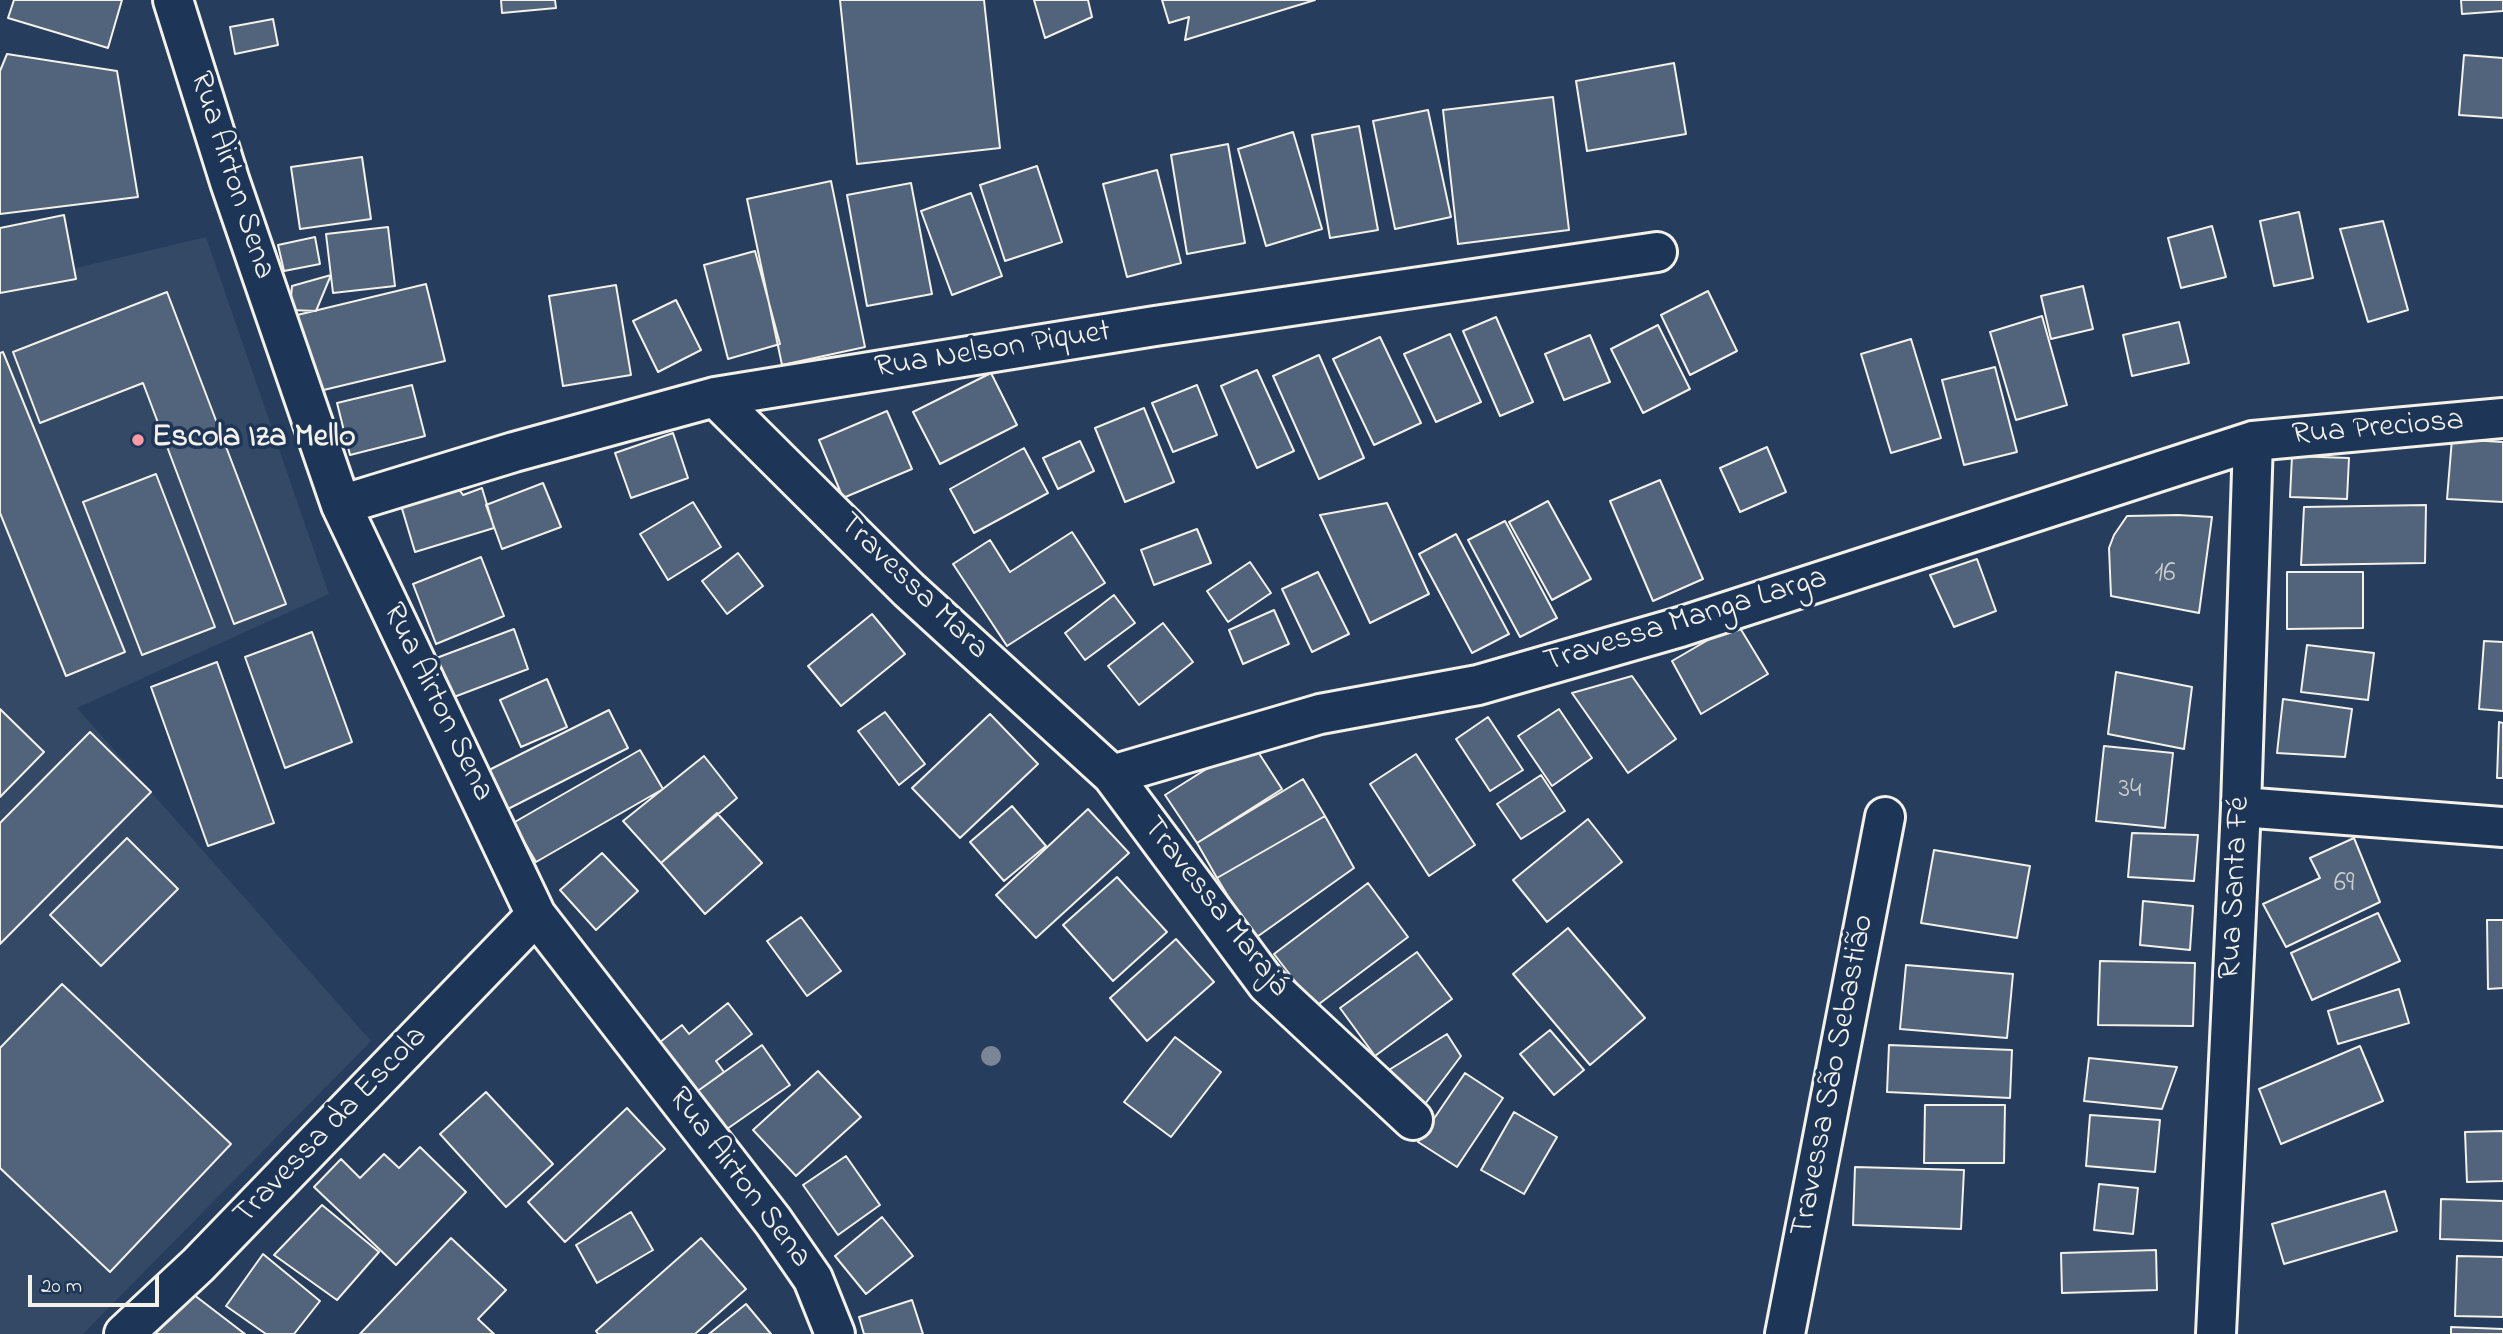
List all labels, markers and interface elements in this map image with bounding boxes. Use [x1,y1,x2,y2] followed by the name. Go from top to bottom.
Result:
[178,68,282,284] street label: Rua Airton Sena
[872,314,1114,390] street label: Rua Nelson Piquet
[2291,403,2465,457] street label: Rua Preciosa
[152,421,356,459] place label: Escola Iza Mello
[130,432,146,448] marker: Escola Iza Mello
[829,506,995,670] street label: Travessa Mara
[2154,558,2176,592] house number: 16
[1540,561,1832,683] street label: Travessa Manga Larga
[371,598,501,808] street label: Rua Airton Sena
[2118,774,2142,808] house number: 34
[2213,796,2261,980] street label: Rua Santa Fé
[1132,810,1296,1006] street label: Travessa Marajá
[2334,868,2354,902] house number: 69
[1785,912,1885,1240] street label: Travessa São Sebastião
[227,1019,437,1235] street label: Travessa da Escola
[658,1081,818,1277] street label: Rua Airton Sena
[32,1260,163,1304] scale bar
[41,1272,82,1302] text: 20 m

